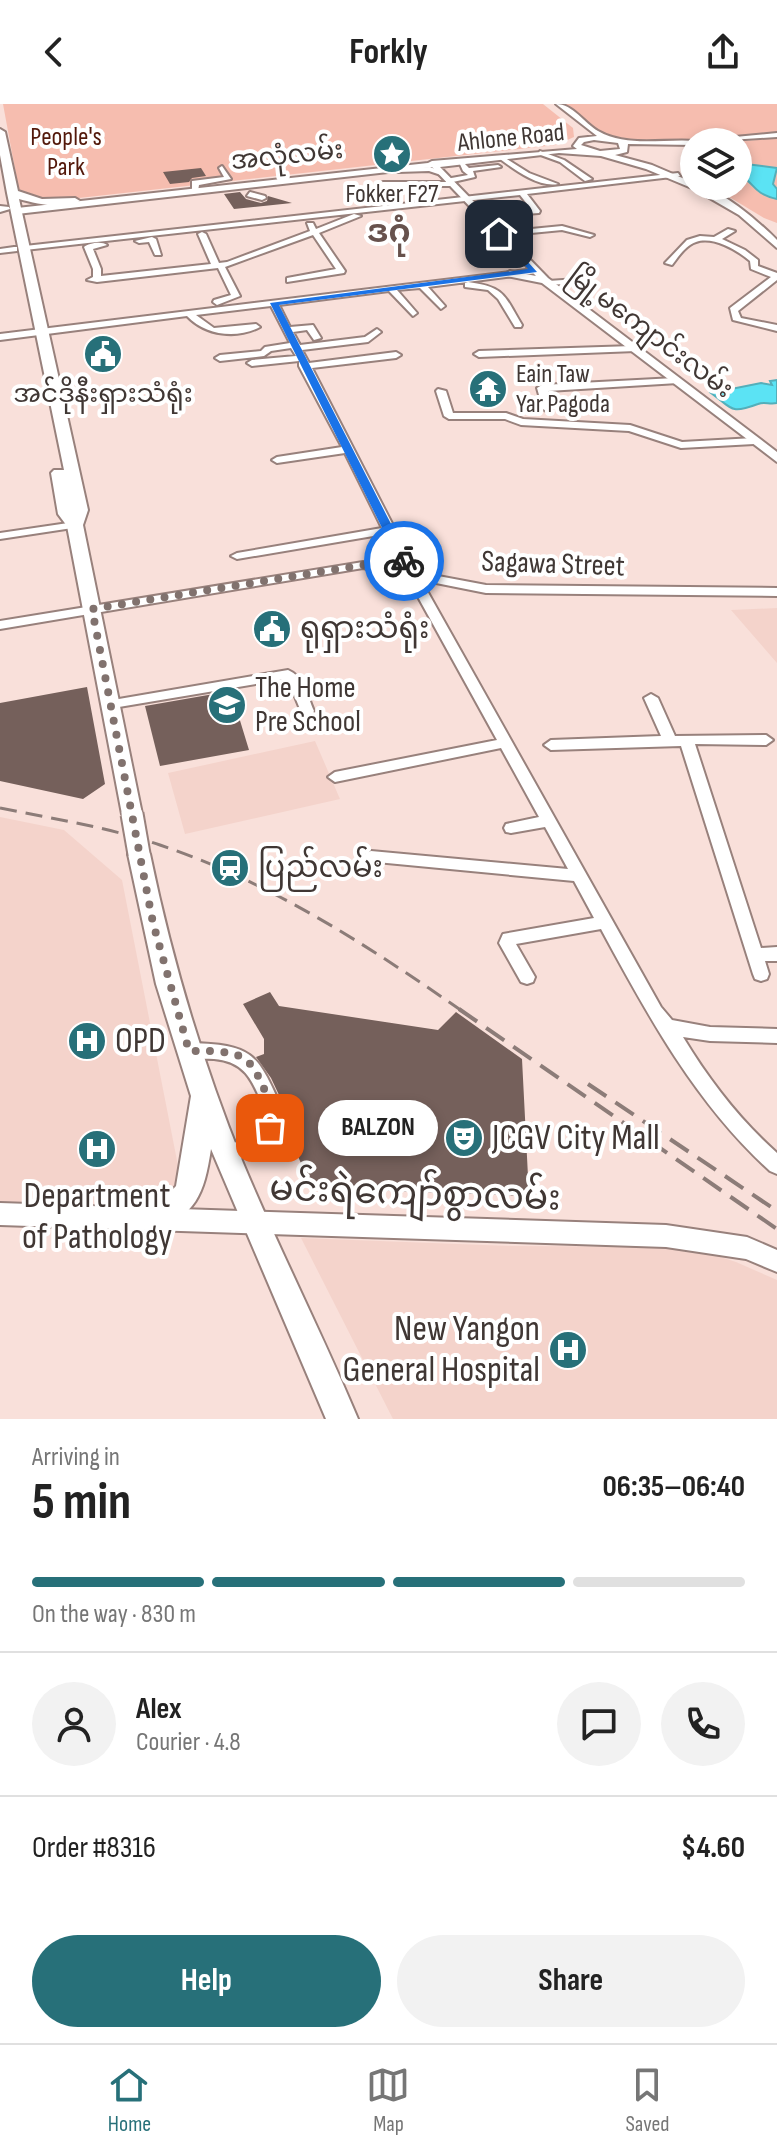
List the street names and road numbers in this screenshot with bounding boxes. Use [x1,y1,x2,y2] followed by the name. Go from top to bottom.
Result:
[455,117,566,159] street label: Ahlone Road
[229,132,345,181] street label: အလုံလမ်း
[559,258,741,408] street label: မြို့မကျောင်းလမ်း
[481,544,625,584] street label: Sagawa Street
[268,1162,561,1227] street label: မင်းရဲကျော်စွာလမ်း

